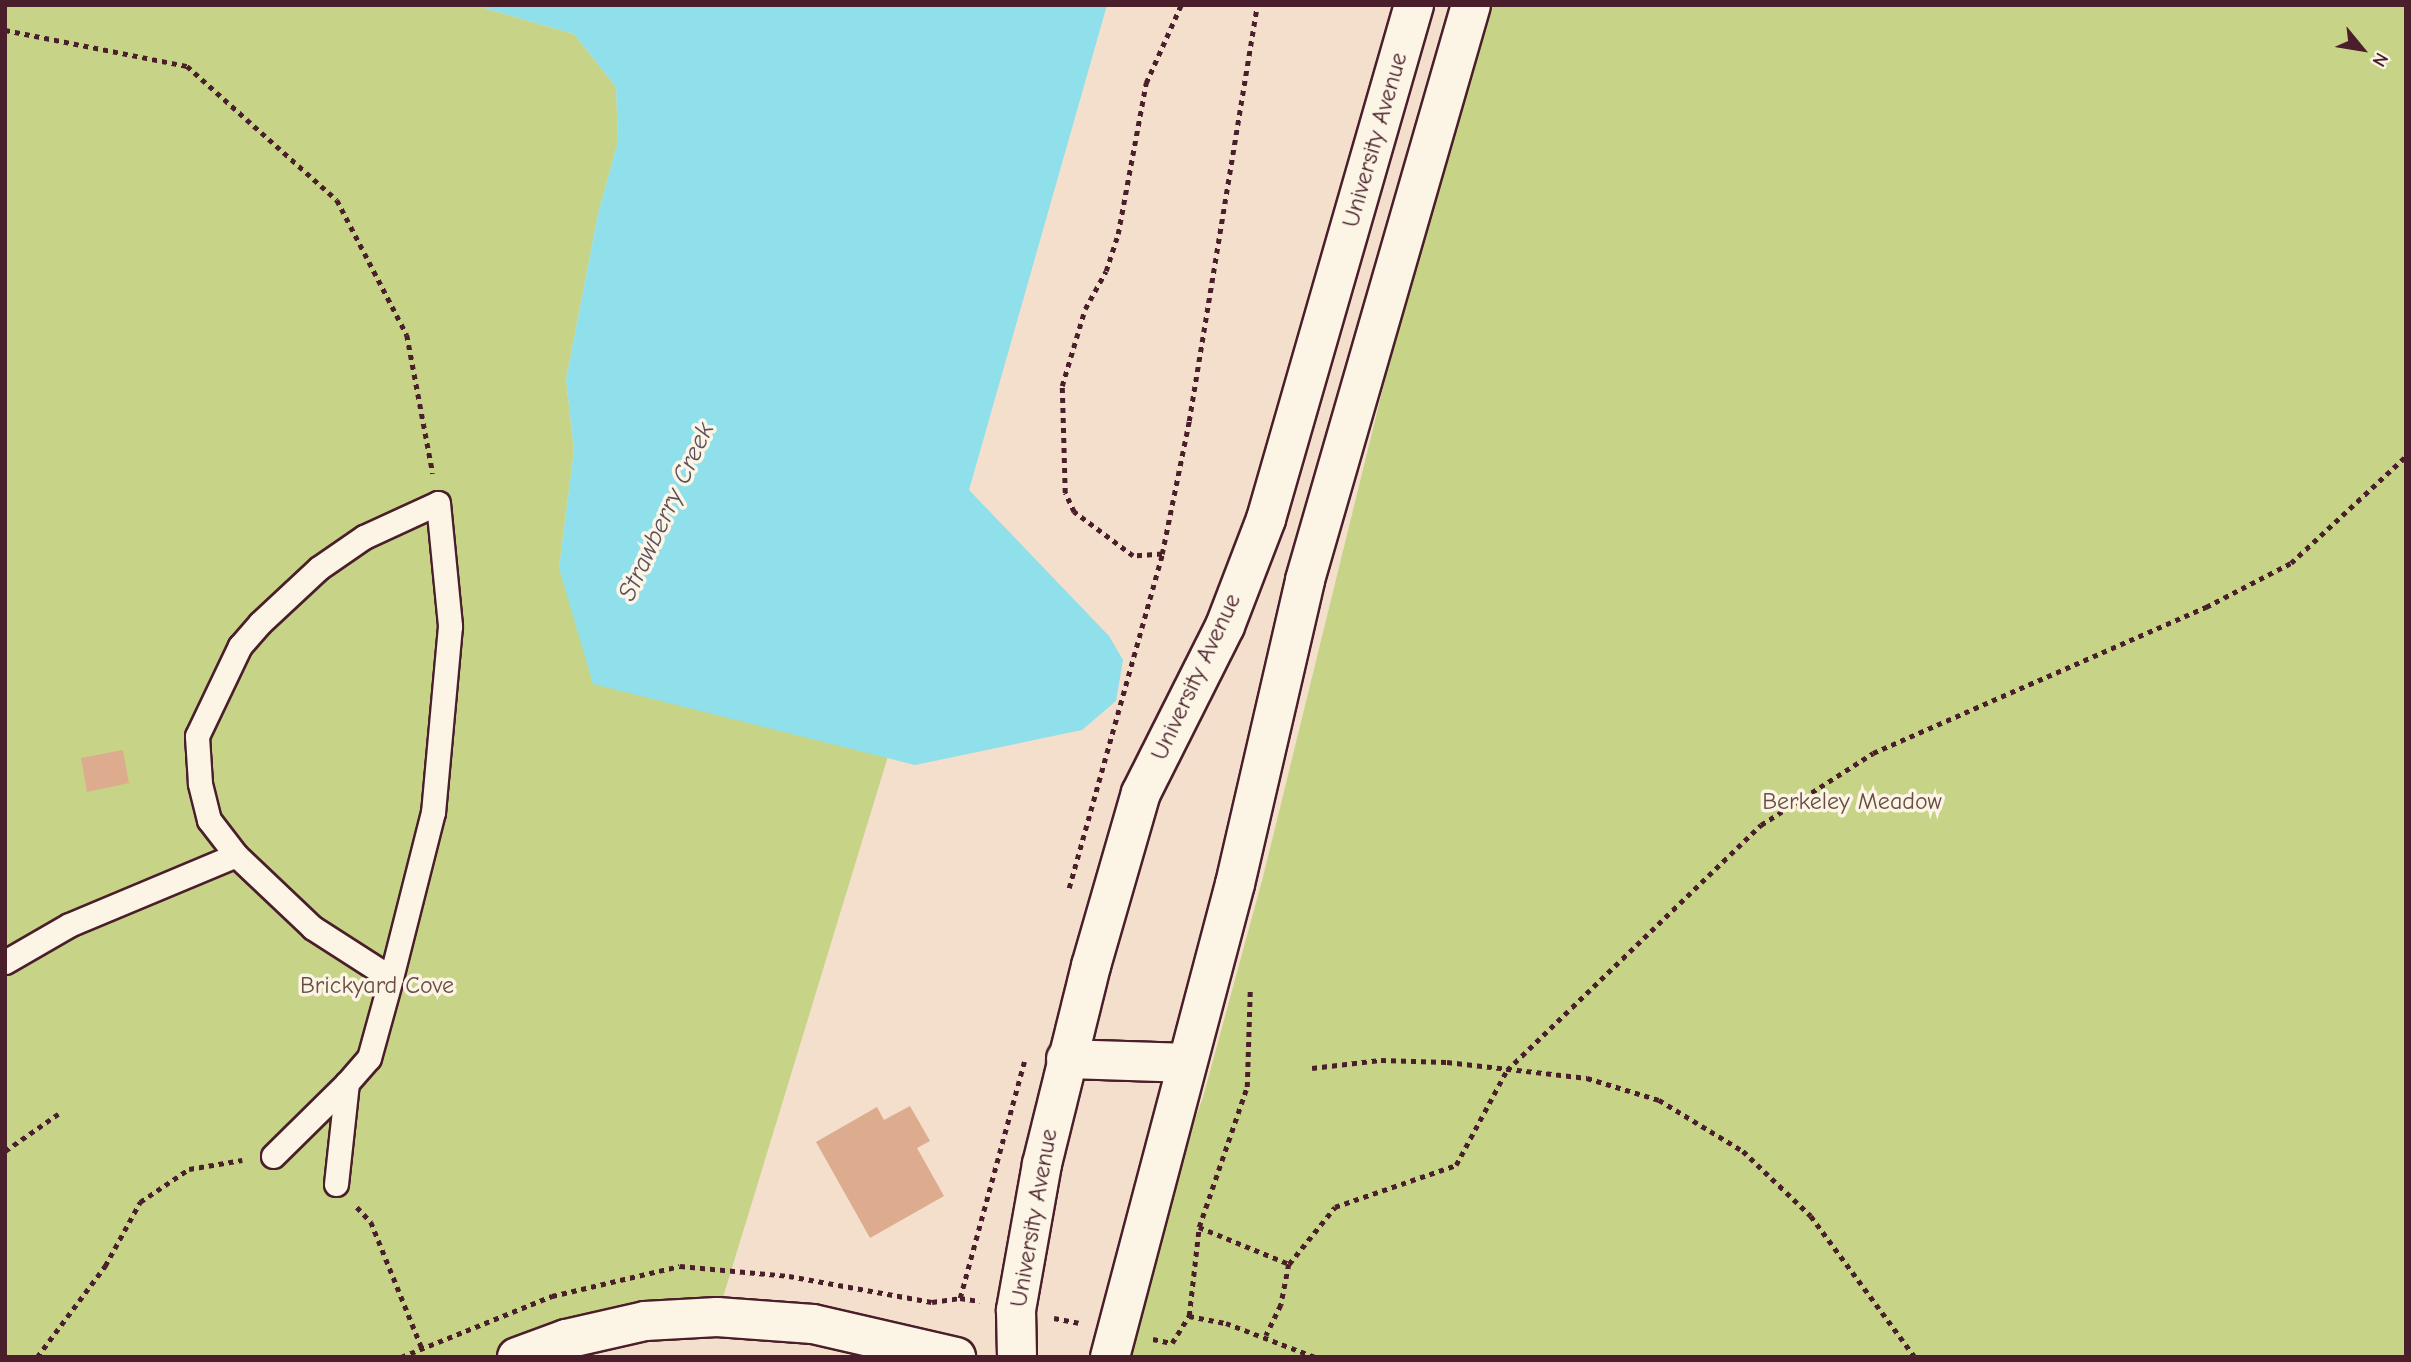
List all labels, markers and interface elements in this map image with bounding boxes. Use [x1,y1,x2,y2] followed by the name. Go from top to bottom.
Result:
[2327,14,2397,84] north arrow
[1336,49,1414,231] street label: University Avenue
[2368,49,2393,70] text: N
[612,418,722,606] water label: Strawberry Creek
[1145,589,1247,765] street label: University Avenue
[1762,788,1942,816] park label: Berkeley Meadow
[300,972,454,1000] park label: Brickyard Cove
[1004,1127,1064,1309] street label: University Avenue

